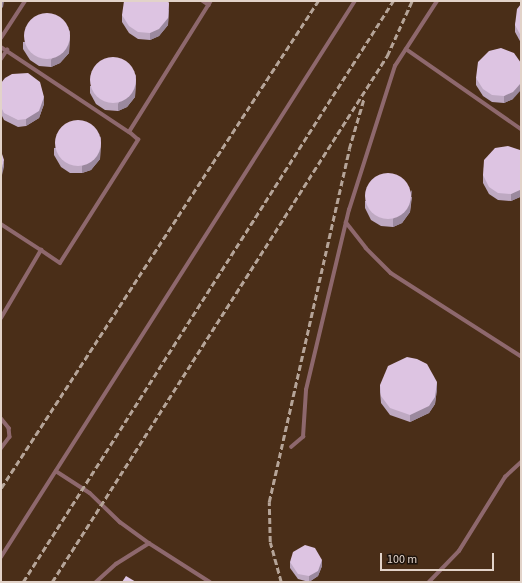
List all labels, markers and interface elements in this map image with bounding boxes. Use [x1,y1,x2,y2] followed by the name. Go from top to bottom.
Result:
[382,545,496,571] scale bar
[387,551,417,568] text: 100 m

